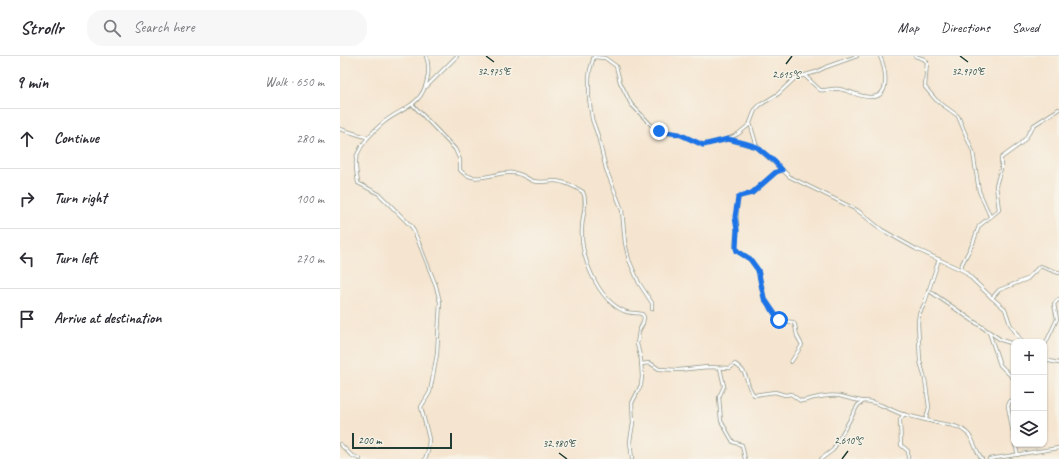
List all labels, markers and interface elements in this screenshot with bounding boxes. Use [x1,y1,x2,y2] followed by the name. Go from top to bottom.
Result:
[87,10,367,46] search box
[20,16,63,40] text: Strollr
[101,17,123,39] icon: search
[133,18,195,37] text: Search here
[898,19,919,36] text: Map
[941,19,990,36] text: Directions
[1012,19,1039,36] text: Saved
[478,65,512,78] text: 32.975°E
[952,65,986,78] text: 32.970°E
[772,68,802,81] text: 2.615°S
[16,72,48,93] text: 9 min
[265,74,324,90] text: Walk · 650 m
[650,122,668,140] route end
[16,128,38,150] icon: ahead
[54,129,99,148] text: Continue
[296,131,324,147] text: 280 m
[16,188,38,210] icon: right
[54,189,107,208] text: Turn right
[296,191,324,207] text: 100 m
[16,248,38,270] icon: left
[54,249,97,268] text: Turn left
[296,251,324,267] text: 270 m
[16,308,38,330] icon: arrive
[54,309,161,328] text: Arrive at destination
[770,311,788,329] route start
[1011,339,1047,447] map controls
[1011,339,1047,375] button: +
[1011,375,1047,411] button: −
[1011,411,1047,447] button: layers
[352,431,452,450] scale bar
[358,433,382,447] text: 200 m
[834,434,864,447] text: 2.610°S
[543,437,577,450] text: 32.980°E

